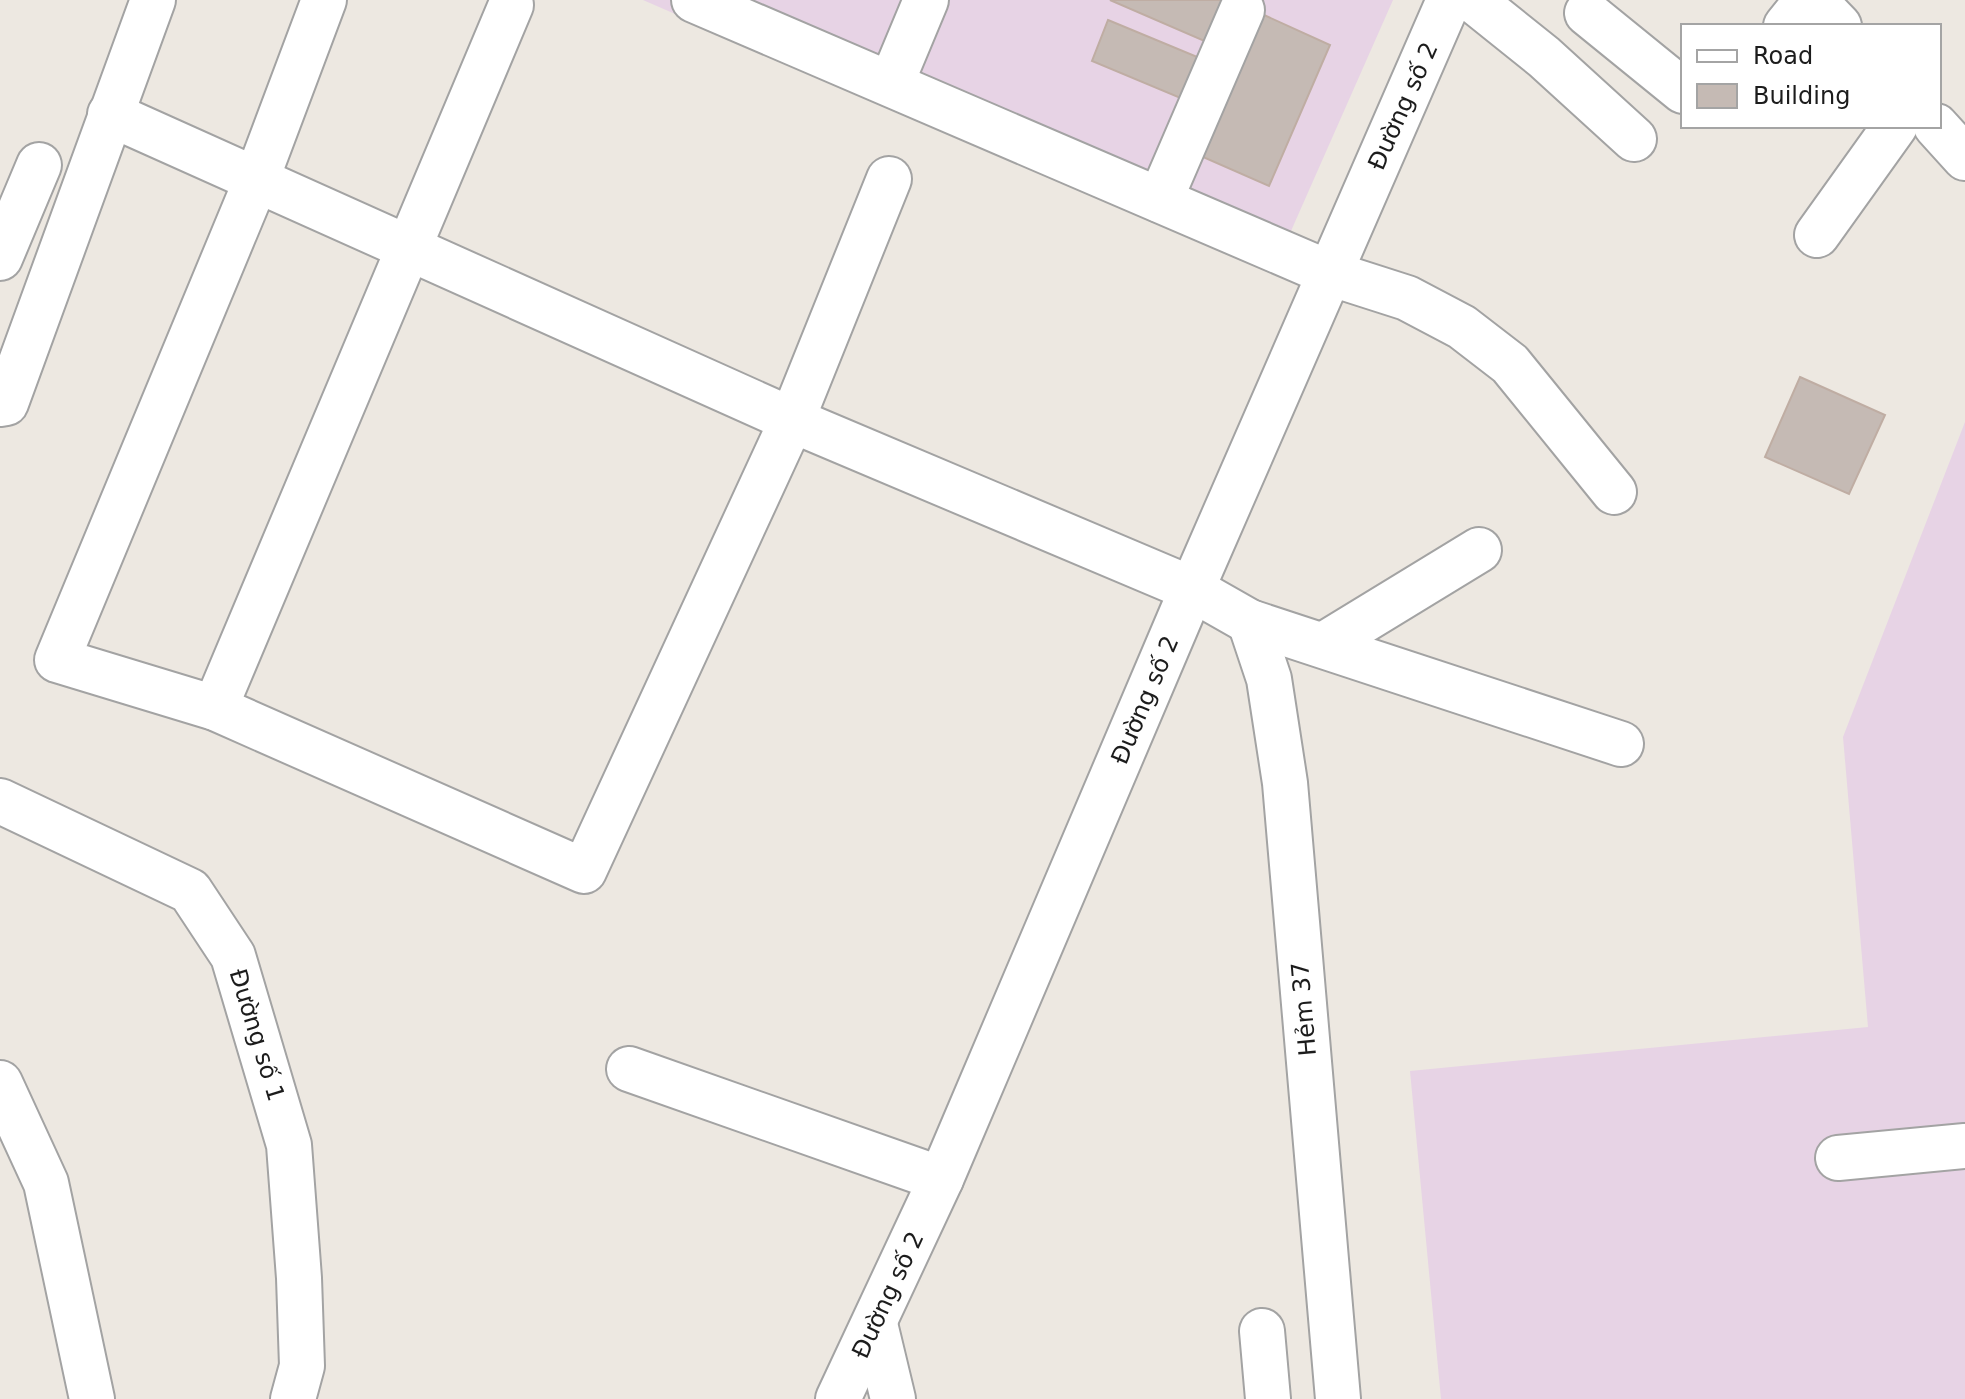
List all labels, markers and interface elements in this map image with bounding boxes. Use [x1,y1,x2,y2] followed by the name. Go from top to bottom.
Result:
[1681,24,1941,128] legend
[1362,38,1444,174] street label: Đường số 2
[1753,42,1813,70] text: Road
[1753,82,1850,110] text: Building
[1105,632,1185,768] street label: Đường số 2
[1286,961,1322,1057] street label: Hẻm 37
[224,966,290,1104] street label: Đường số 1
[846,1227,930,1363] street label: Đường số 2

